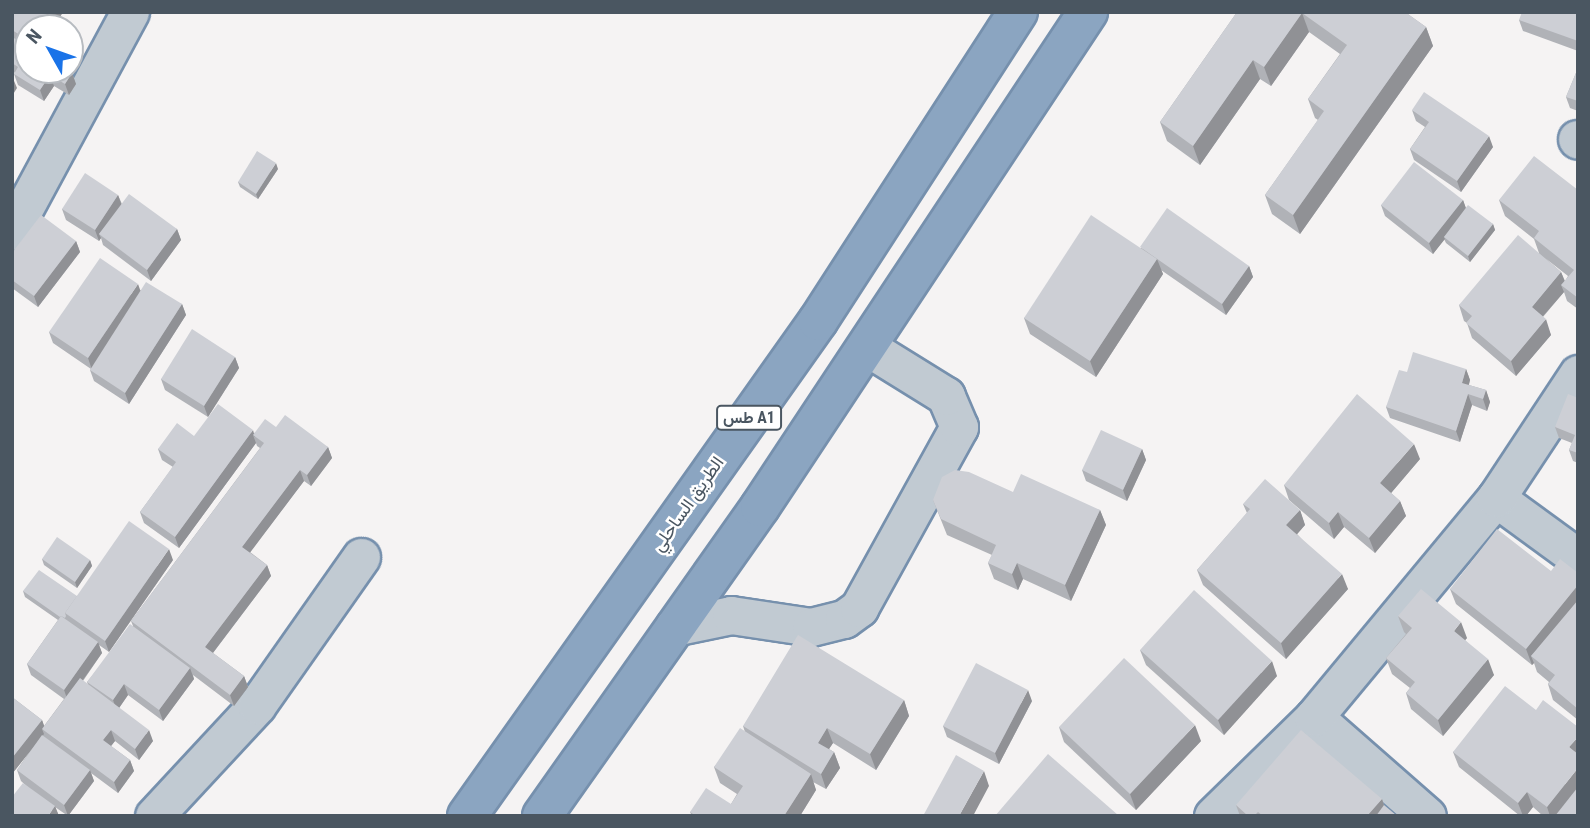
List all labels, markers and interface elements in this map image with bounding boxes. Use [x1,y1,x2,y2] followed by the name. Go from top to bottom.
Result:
[14,14,84,84] north arrow
[22,25,47,48] text: N
[716,406,782,430] road number: طس A1
[647,452,729,556] street label: الطريق الساحلي

